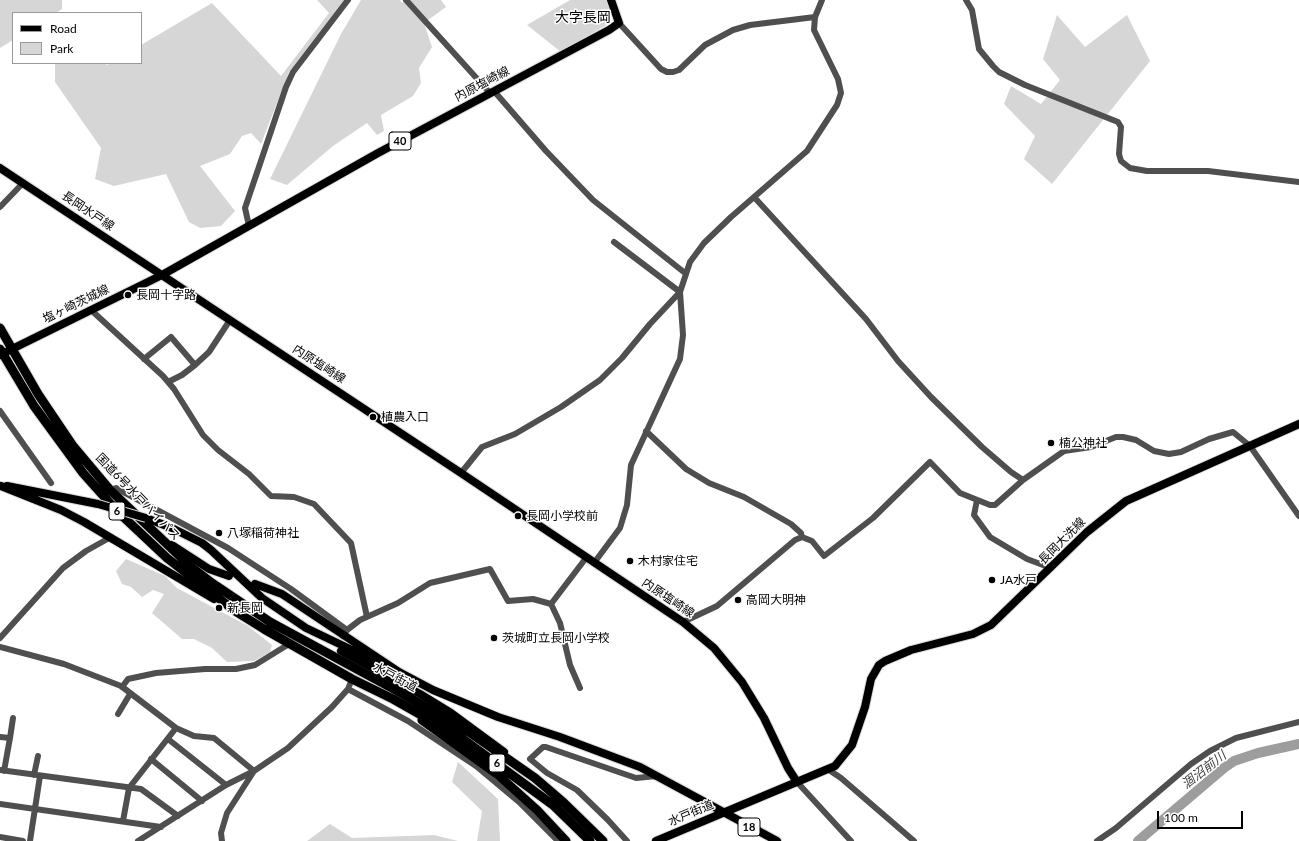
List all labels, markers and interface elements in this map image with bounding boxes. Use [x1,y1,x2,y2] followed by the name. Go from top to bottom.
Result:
[555,9,611,25] district label: 大字長岡
[12,12,142,64] legend
[50,21,77,36] text: Road
[50,41,73,56] text: Park
[452,64,512,104] street label: 内原塩崎線
[389,132,411,150] road number: 40
[59,188,117,234] street label: 長岡水戸線
[40,282,112,326] street label: 塩ヶ崎茨城線
[136,288,196,302] place label: 長岡十字路
[123,290,133,300] marker: 長岡十字路
[290,342,348,386] street label: 内原塩崎線
[381,410,429,424] place label: 植農入口
[368,412,378,422] marker: 植農入口
[1059,436,1107,450] place label: 楠公神社
[1046,438,1056,448] marker: 楠公神社
[93,451,183,543] street label: 国道6号水戸バイパス
[109,502,125,520] road number: 6
[526,509,598,523] place label: 長岡小学校前
[513,511,523,521] marker: 長岡小学校前
[1036,515,1088,567] street label: 長岡大洗線
[227,526,299,540] place label: 八塚稲荷神社
[214,528,224,538] marker: 八塚稲荷神社
[638,554,698,568] place label: 木村家住宅
[625,556,635,566] marker: 木村家住宅
[1000,573,1037,587] place label: JA水戸
[639,575,697,621] street label: 内原塩崎線
[987,575,997,585] marker: JA水戸
[746,593,806,607] place label: 高岡大明神
[733,595,743,605] marker: 高岡大明神
[227,601,263,615] place label: 新長岡
[214,603,224,613] marker: 新長岡
[502,631,610,645] place label: 茨城町立長岡小学校
[489,633,499,643] marker: 茨城町立長岡小学校
[370,659,420,695] street label: 水戸街道
[1179,748,1229,792] water label: 涸沼前川
[489,754,505,772] road number: 6
[666,797,716,829] street label: 水戸街道
[1159,803,1245,829] scale bar
[1164,810,1198,825] text: 100 m
[738,818,760,836] road number: 18

